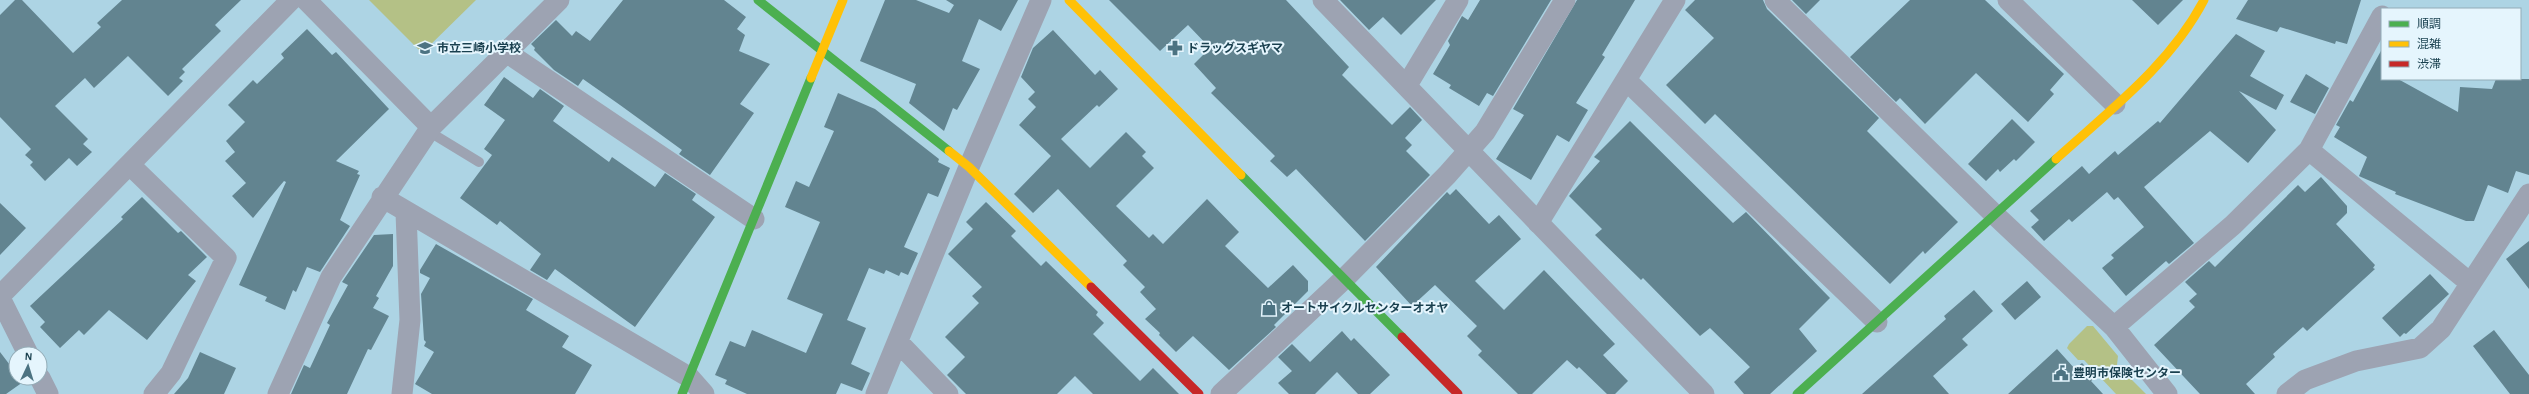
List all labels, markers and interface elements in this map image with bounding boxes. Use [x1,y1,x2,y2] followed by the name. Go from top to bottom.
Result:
[2381,8,2521,80] legend
[2417,18,2441,30] text: 順調
[2417,37,2441,50] text: 混雑
[416,39,434,57] school or university icon: 市立三崎小学校
[1166,39,1184,57] pharmacy icon: ドラッグスギヤマ
[437,41,521,54] place label: 市立三崎小学校
[1187,41,1283,54] place label: ドラッグスギヤマ
[2417,58,2441,70] text: 渋滞
[1260,299,1278,317] shop icon: オートサイクルセンターオオヤ
[1281,301,1448,314] place label: オートサイクルセンターオオヤ
[8,346,48,386] north arrow
[24,351,33,362] text: N
[2052,364,2070,382] public building icon: 豊明市保険センター
[2073,366,2181,379] place label: 豊明市保険センター

